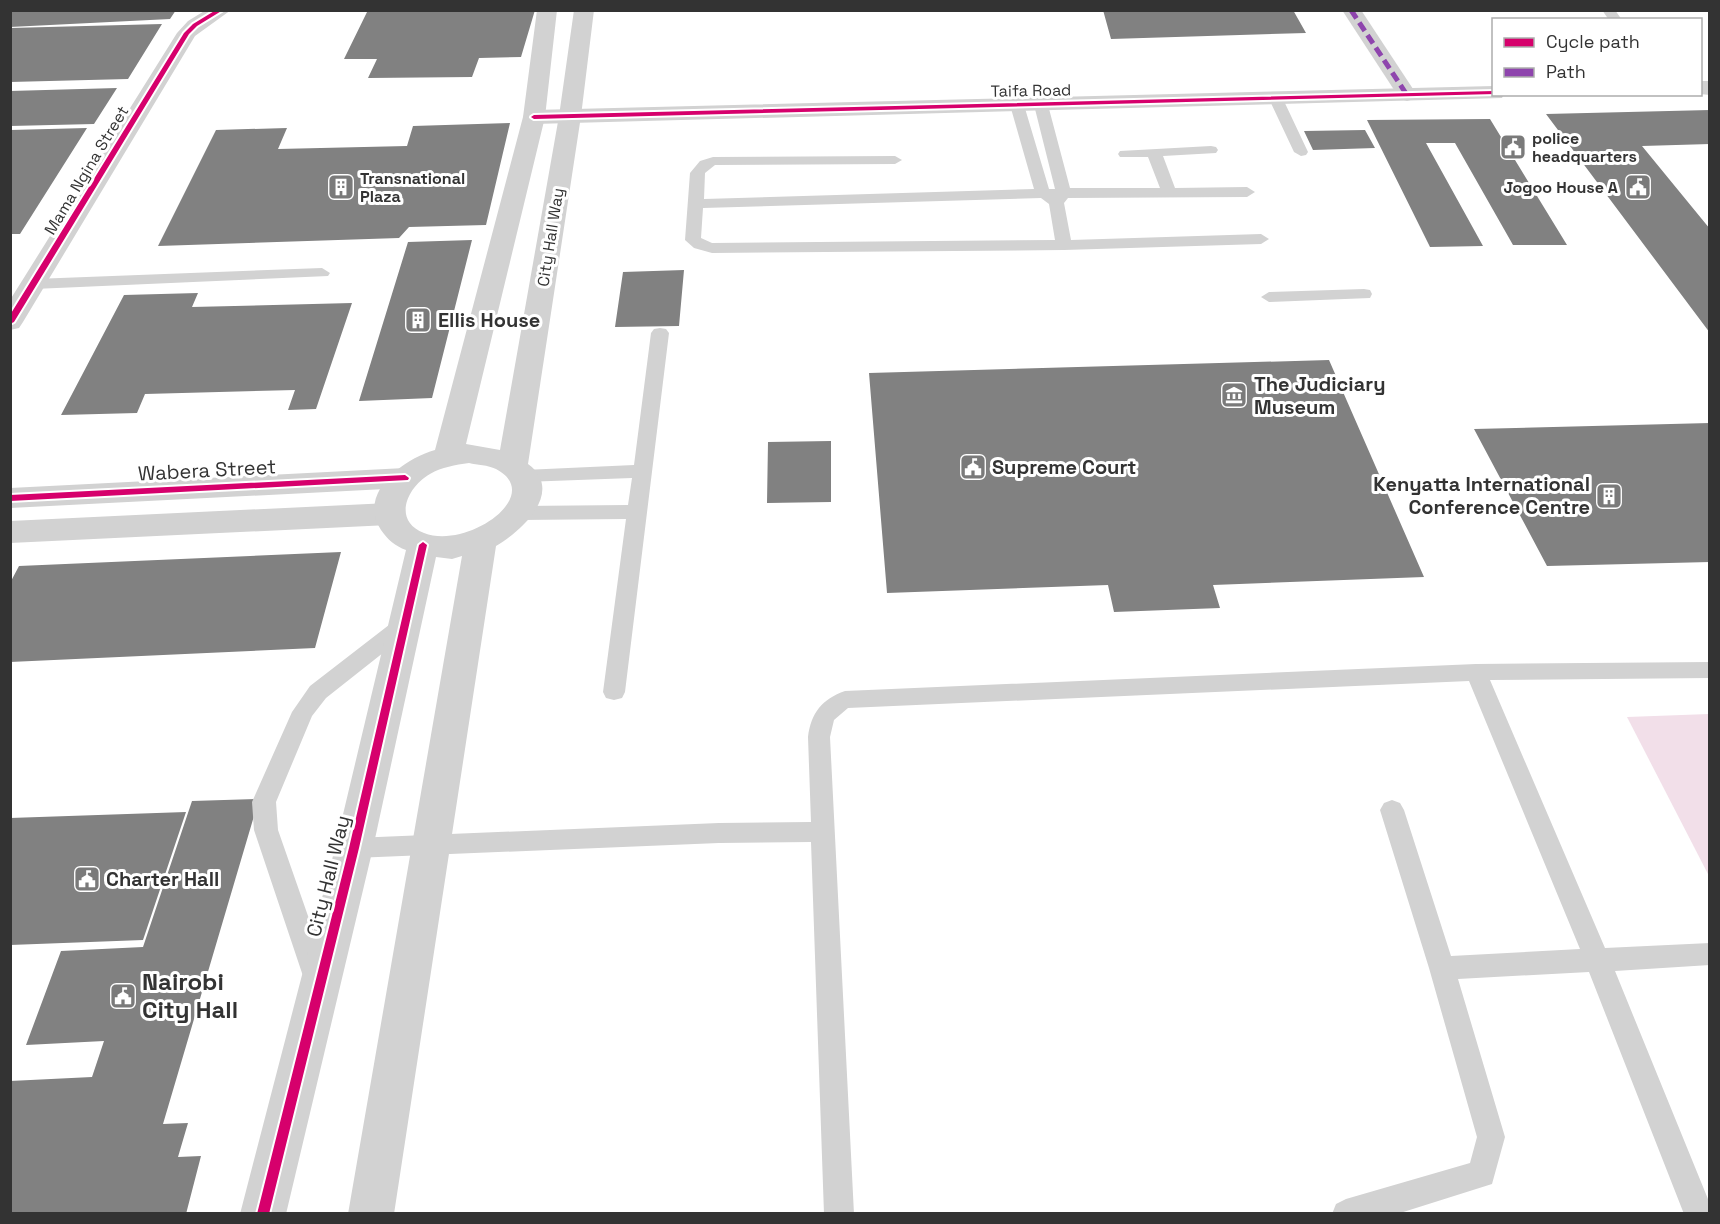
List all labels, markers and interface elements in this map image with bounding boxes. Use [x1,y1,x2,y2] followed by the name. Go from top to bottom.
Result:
[1492,18,1702,96] legend
[1546,30,1640,53] text: Cycle path
[1546,60,1586,83] text: Path
[991,79,1072,102] street label: Taifa Road
[40,102,133,239] street label: Mama Ngina Street
[1532,128,1637,167] place label: police headquarters
[1498,132,1528,162] public building icon: police headquarters
[360,168,465,207] place label: Transnational Plaza
[326,172,356,202] building icon: Transnational Plaza
[1623,172,1653,202] public building icon: Jogoo House A
[1503,177,1618,198] place label: Jogoo House A
[532,186,569,288] street label: City Hall Way
[403,305,433,335] building icon: Ellis House
[438,307,540,333] place label: Ellis House
[1254,371,1385,420] place label: The Judiciary Museum
[1219,380,1249,410] museum icon: The Judiciary Museum
[958,452,988,482] public building icon: Supreme Court
[137,453,277,487] street label: Wabera Street
[992,454,1136,480] place label: Supreme Court
[1373,471,1590,520] place label: Kenyatta International Conference Centre
[1594,481,1624,511] building icon: Kenyatta International Conference Centre
[300,812,356,940] street label: City Hall Way
[72,864,102,894] public building icon: Charter Hall
[106,866,219,892] place label: Charter Hall
[142,966,238,1025] place label: Nairobi City Hall
[108,981,138,1011] public building icon: Nairobi City Hall

